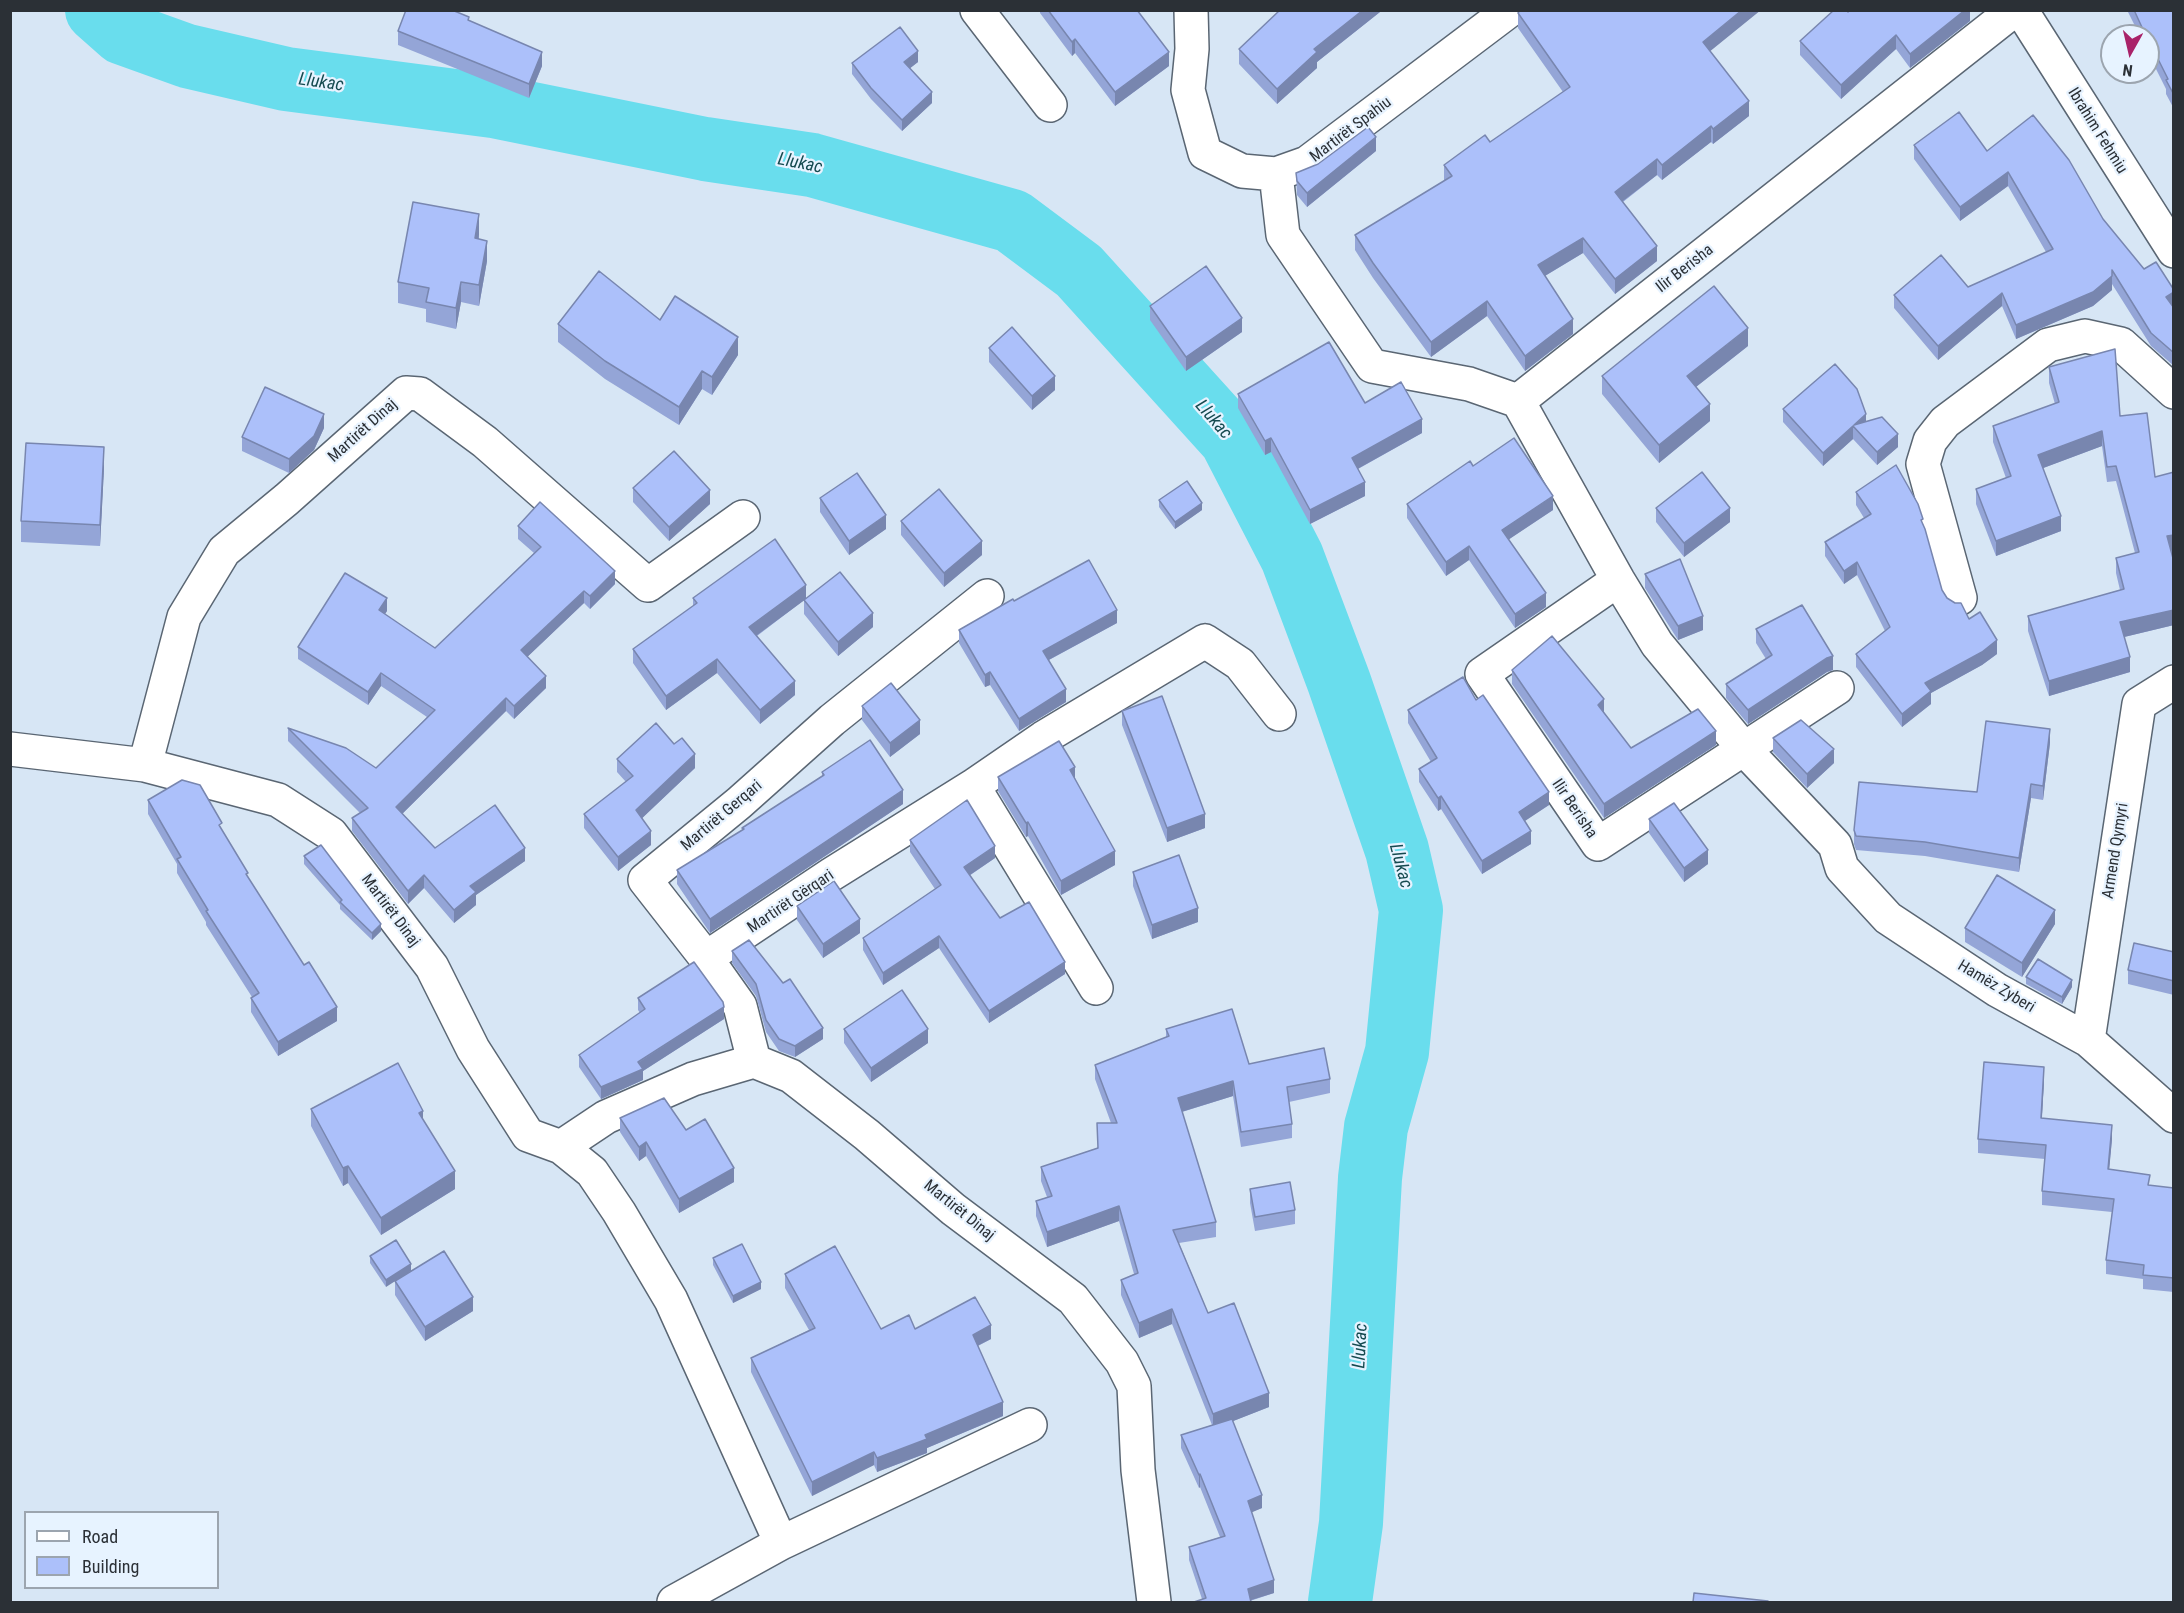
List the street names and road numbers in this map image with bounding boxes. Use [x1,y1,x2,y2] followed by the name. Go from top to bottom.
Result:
[2063,85,2131,177] street label: Ibrahim Fehmiu
[1306,93,1396,167] street label: Martirët Spahiu
[1653,241,1717,297] street label: Ilir Berisha
[325,395,401,467] street label: Martirët Dinaj
[1547,776,1601,842] street label: Ilir Berisha
[678,777,766,855] street label: Martirët Gerqari
[2099,802,2133,900] street label: Armend Qymyri
[744,866,838,938] street label: Martirët Gërqari
[356,871,424,951] street label: Martirët Dinaj
[1954,956,2038,1018] street label: Hamëz Zyberi
[920,1177,998,1245] street label: Martirët Dinaj

